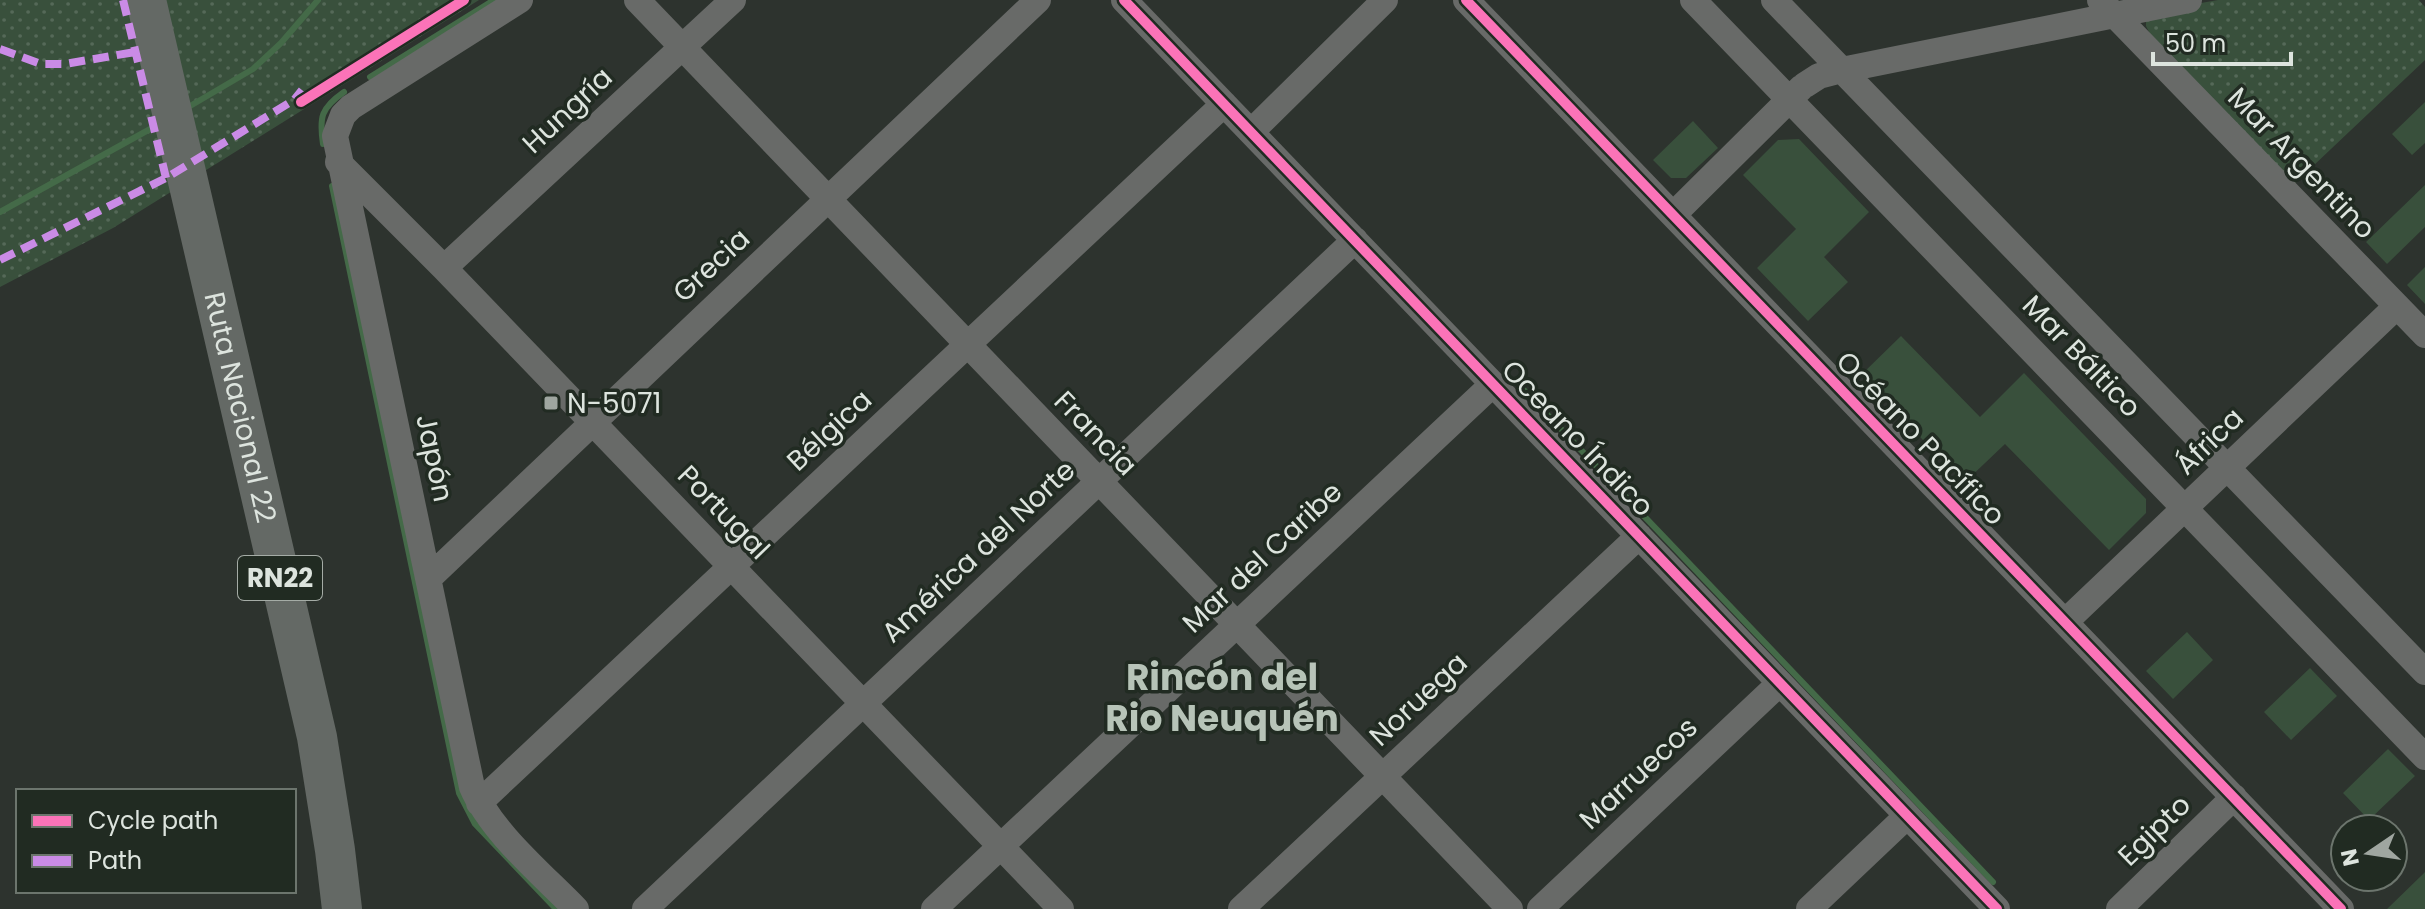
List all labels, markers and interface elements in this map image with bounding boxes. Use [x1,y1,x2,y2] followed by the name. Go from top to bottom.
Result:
[2153,16,2291,66] scale bar
[2165,27,2226,60] text: 50 m
[514,58,621,162] street label: Hungría
[2219,79,2384,248] street label: Mar Argentino
[664,220,758,311] street label: Grecia
[2013,287,2150,426] street label: Mar Báltico
[194,288,286,526] street label: Ruta Nacional 22
[1827,343,2014,534] street label: Océano Pacífico
[1493,351,1663,525] street label: Oceano Índico
[778,381,880,480] street label: Bélgica
[1045,382,1146,484] street label: Francia
[567,384,662,423] place label: N-5071
[542,394,560,412] marker: N-5071
[2167,399,2252,484] street label: África
[406,411,463,505] street label: Japón
[873,451,1084,652] street label: América del Norte
[669,457,778,568] street label: Portugal
[1174,473,1351,642] street label: Mar del Caribe
[238,556,322,600] road number: RN22
[1361,644,1476,755] street label: Noruega
[1105,652,1339,744] district label: Rincón del Rio Neuquén
[1571,708,1706,838] street label: Marruecos
[2109,786,2199,875] street label: Egipto
[16,789,296,893] legend
[88,804,218,837] text: Cycle path
[2329,813,2409,893] north arrow
[88,844,142,877] text: Path
[2333,846,2367,869] text: N

